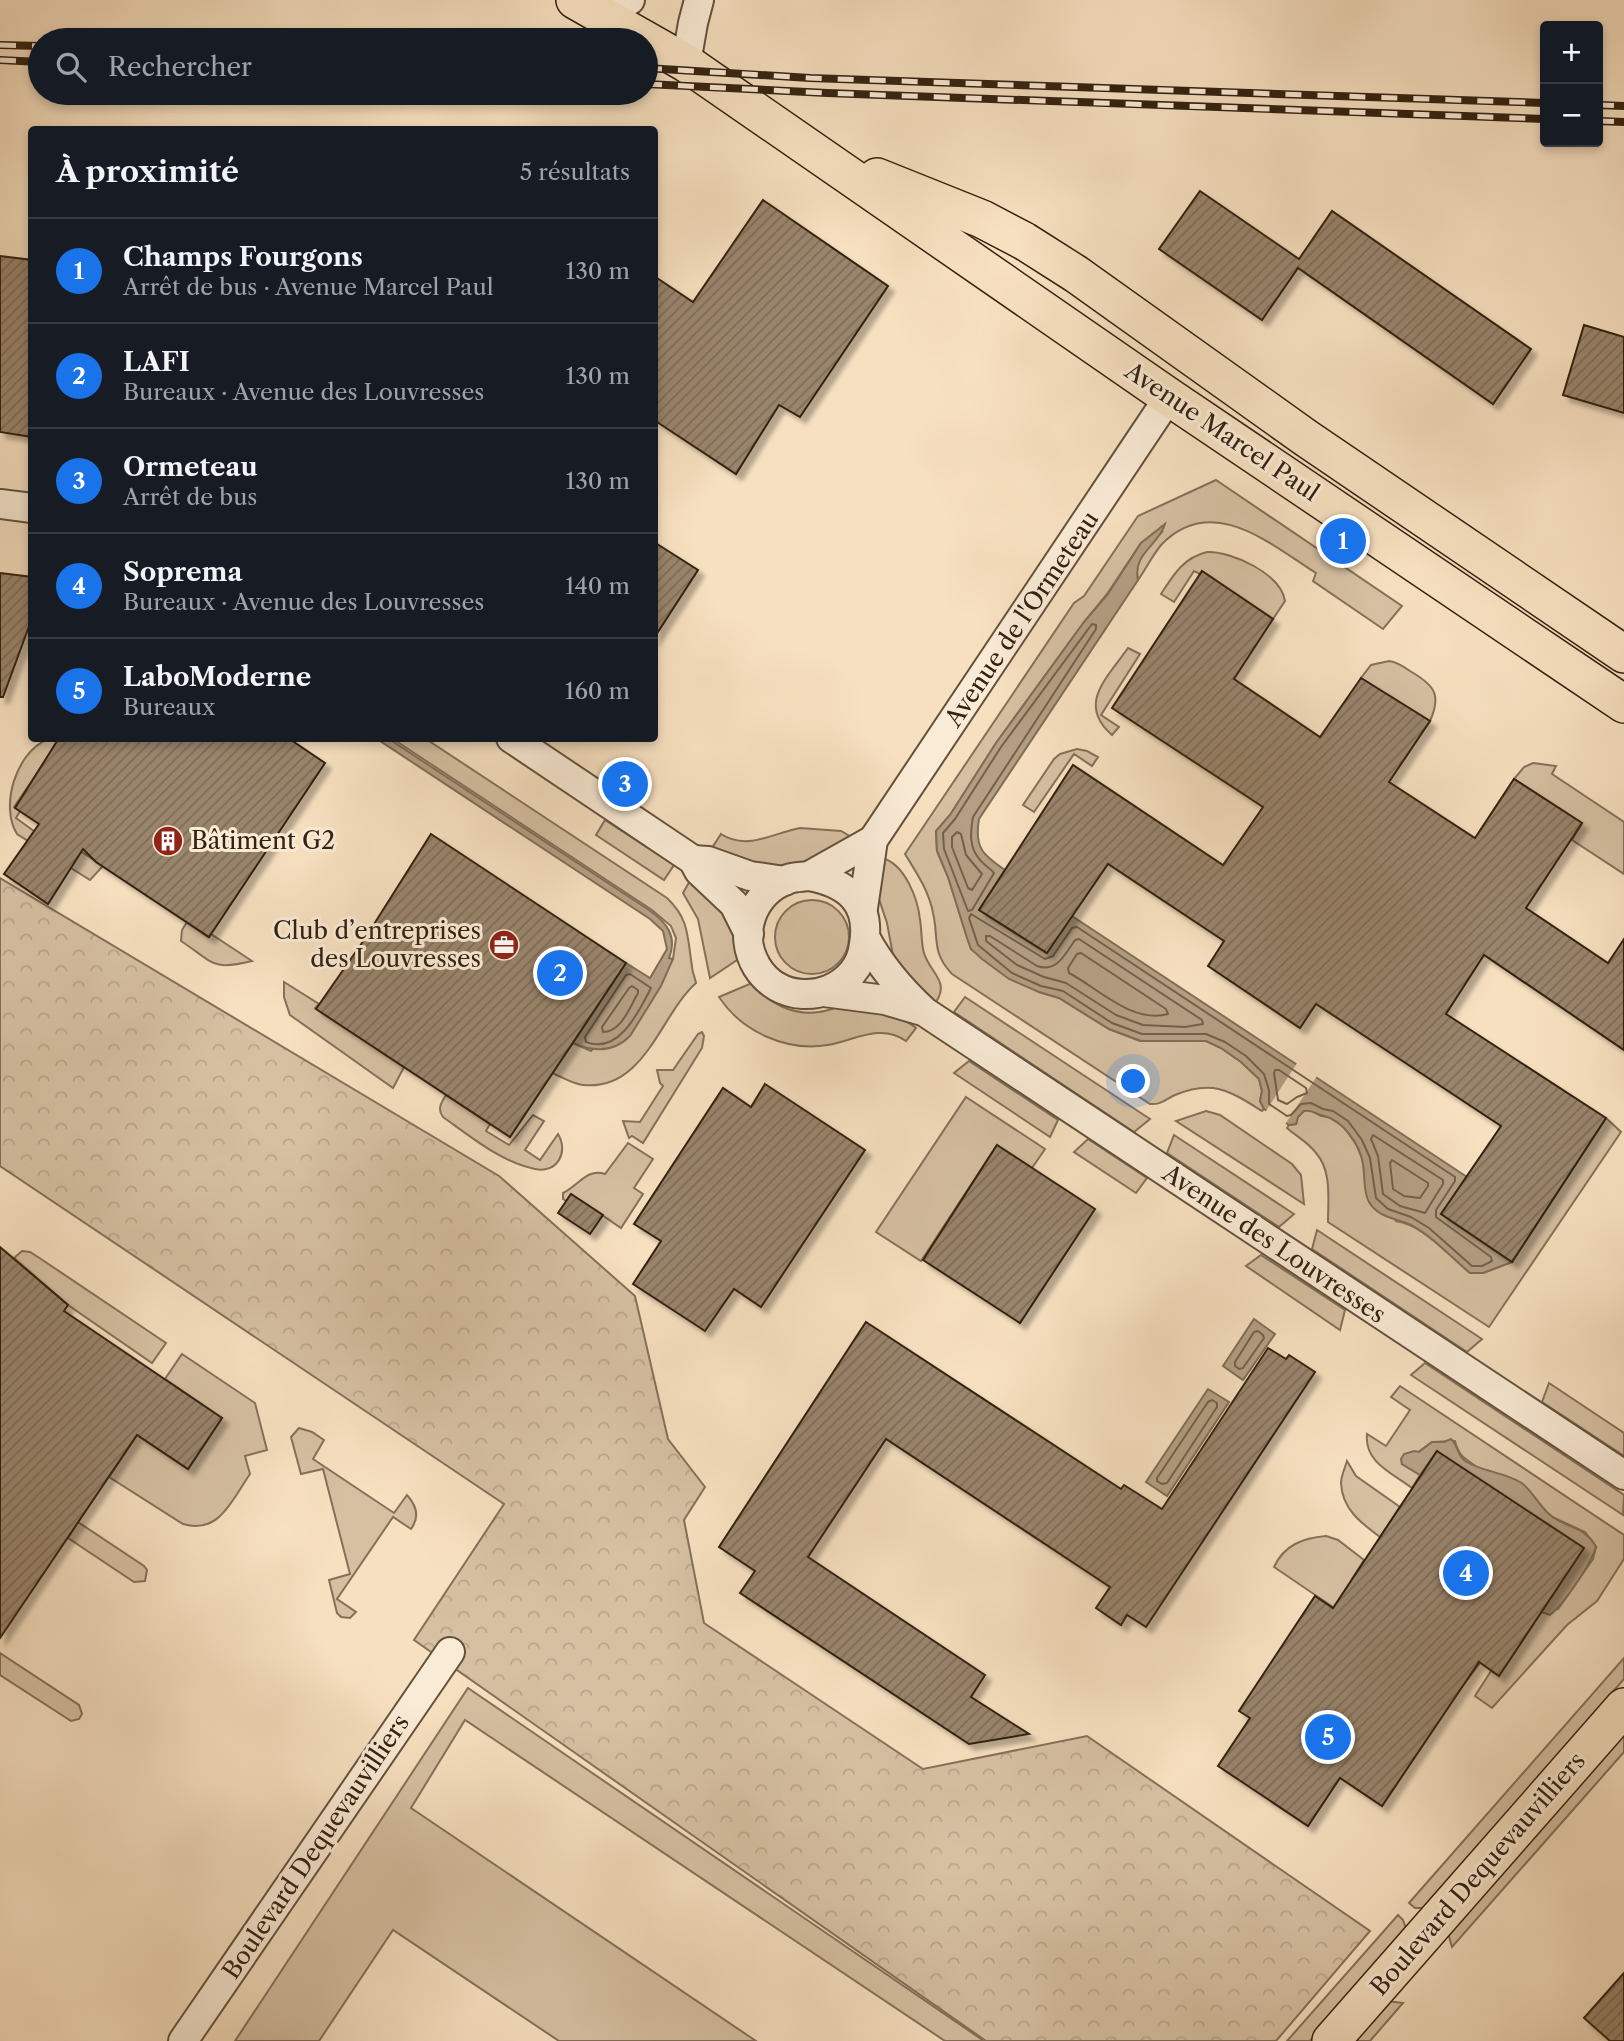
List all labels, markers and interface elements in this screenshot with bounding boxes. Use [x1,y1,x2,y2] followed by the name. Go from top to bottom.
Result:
[1540,21,1603,147] map controls
[1540,21,1603,84] button: +
[28,28,658,105] search box
[52,48,90,86] icon: search
[108,51,252,83] text: Rechercher
[1540,84,1603,147] button: −
[56,153,239,190] text: À proximité
[520,158,630,186] text: 5 résultats
[123,241,363,273] text: Champs Fourgons
[74,257,84,285] text: 1
[566,257,630,285] text: 130 m
[123,273,493,301] text: Arrêt de bus · Avenue Marcel Paul
[123,346,190,378] text: LAFI
[1119,355,1325,507] street label: Avenue Marcel Paul
[72,362,86,390] text: 2
[566,362,630,390] text: 130 m
[123,378,484,406] text: Bureaux · Avenue des Louvresses
[123,451,258,483] text: Ormeteau
[73,467,86,495] text: 3
[566,467,630,495] text: 130 m
[123,483,257,511] text: Arrêt de bus
[938,505,1105,733] street label: Avenue de l'Ormeteau
[1320,515,1366,567] pin: 1
[123,556,243,588] text: Soprema
[72,572,86,600] text: 4
[565,572,630,600] text: 140 m
[123,588,484,616] text: Bureaux · Avenue des Louvresses
[123,661,311,693] text: LaboModerne
[73,677,85,705] text: 5
[565,677,630,705] text: 160 m
[123,693,215,721] text: Bureaux
[602,758,648,810] pin: 3
[151,824,185,858] building icon: Bâtiment G2
[191,826,335,855] place label: Bâtiment G2
[273,916,481,973] place label: Club d’entreprises des Louvresses
[487,928,521,962] office icon: Club d’entreprises des Louvresses
[537,947,583,999] pin: 2
[1116,1064,1150,1098] your location
[1156,1158,1391,1329] street label: Avenue des Louvresses
[1443,1547,1489,1599] pin: 4
[216,1709,415,1984] street label: Boulevard Dequevauvilliers
[1305,1711,1351,1763] pin: 5
[1364,1746,1591,2001] street label: Boulevard Dequevauvilliers

